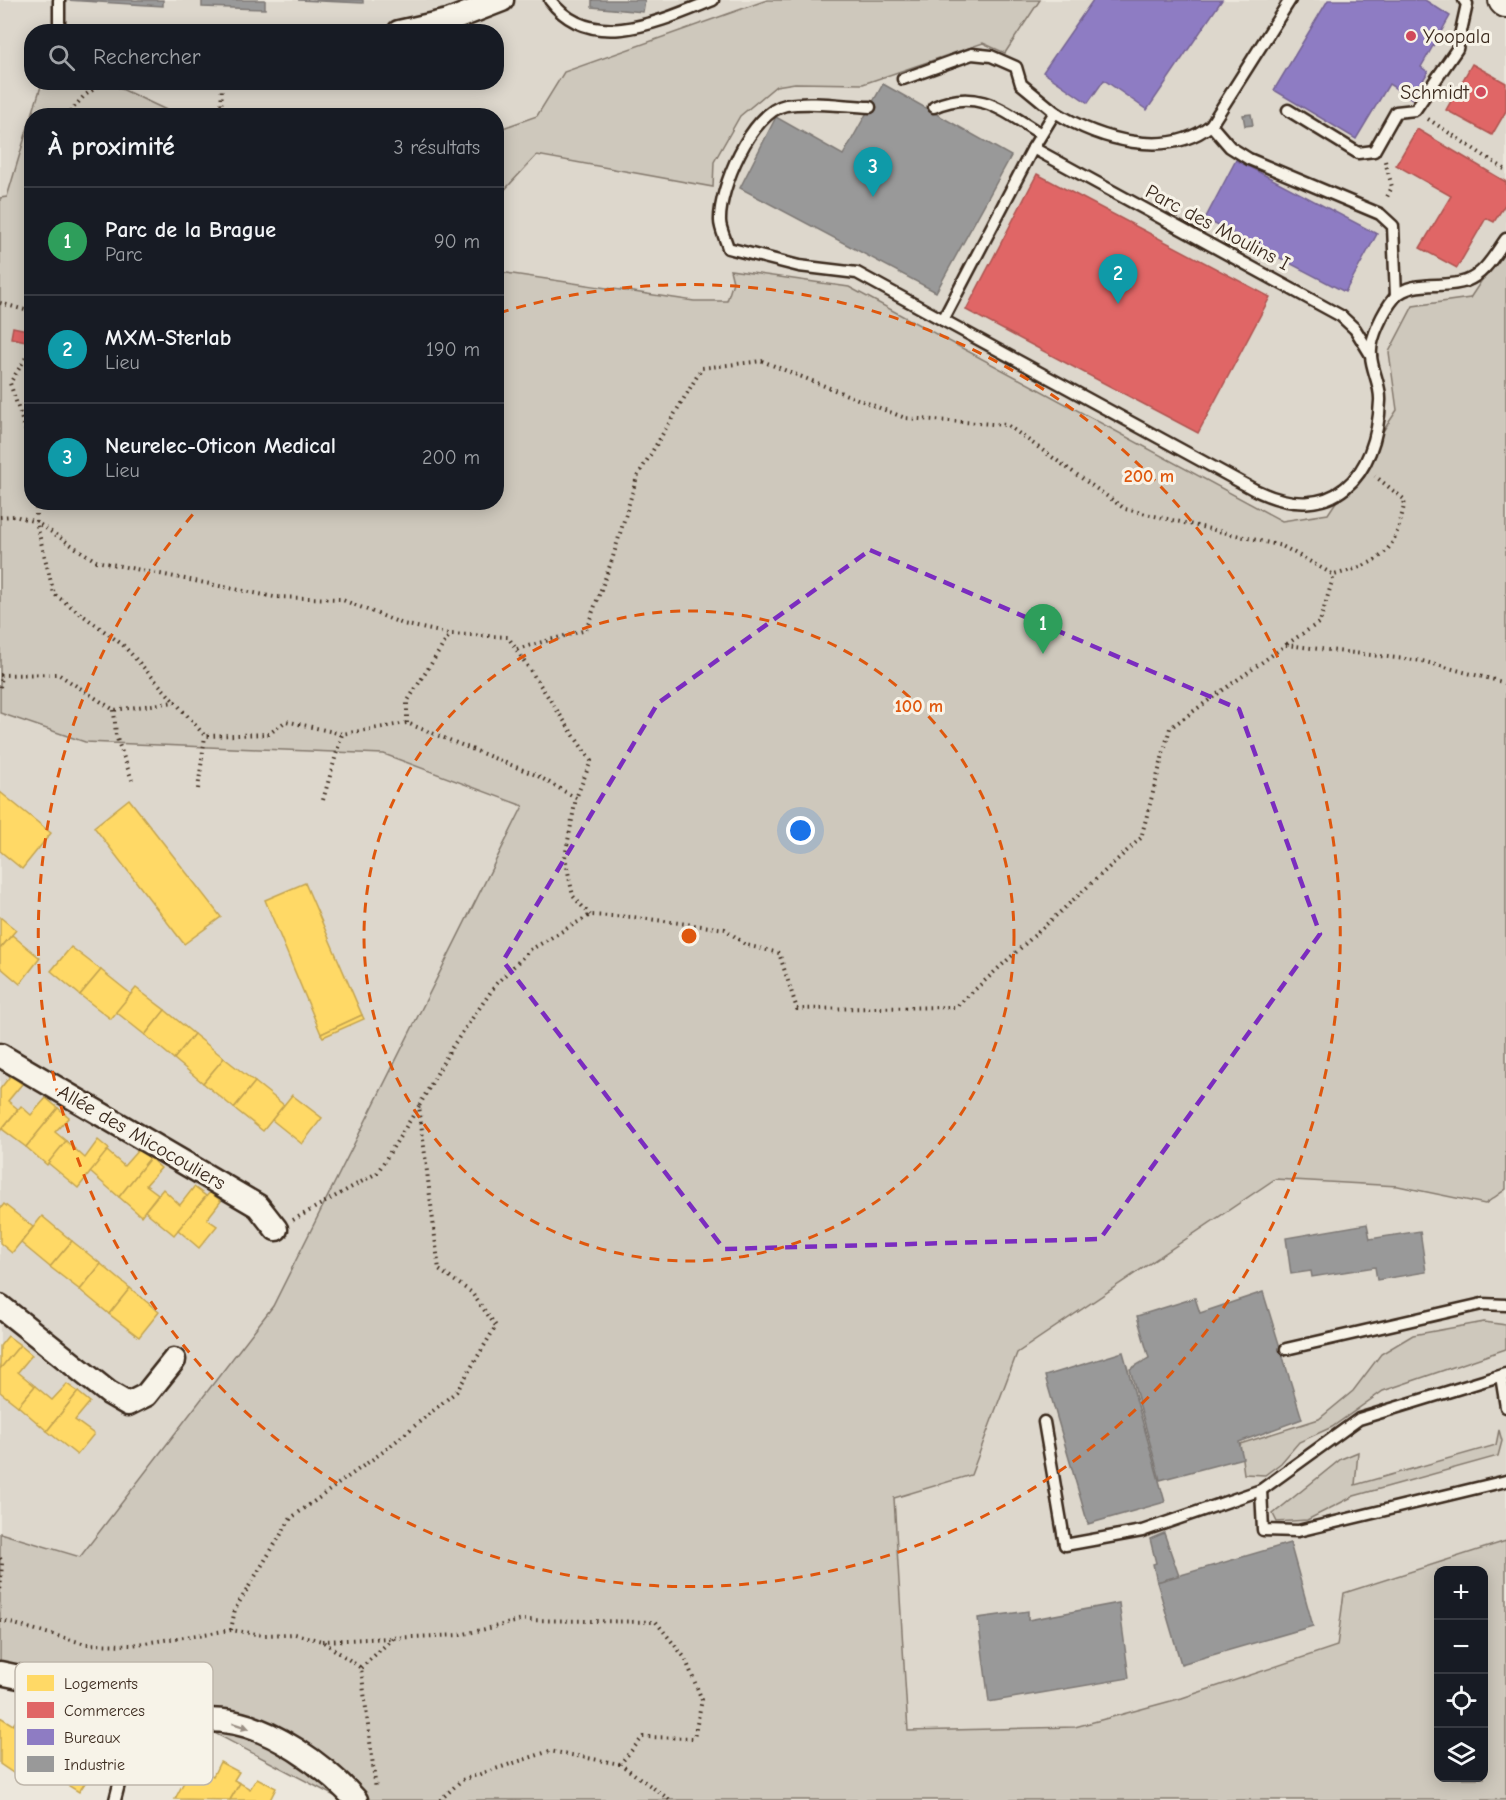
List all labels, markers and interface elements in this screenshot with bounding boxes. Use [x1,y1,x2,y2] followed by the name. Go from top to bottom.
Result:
[24,24,504,90] search box
[1423,25,1490,48] place label: Yoopala
[1404,29,1418,43] marker: Yoopala
[45,41,78,74] icon: search
[93,44,201,70] text: Rechercher
[1400,81,1470,104] place label: Schmidt
[1474,85,1488,99] marker: Schmidt
[48,132,175,162] text: À proximité
[393,136,480,159] text: 3 résultats
[854,148,892,197] pin: 3
[1142,180,1294,275] street label: Parc des Moulins I
[105,217,276,243] text: Parc de la Brague
[64,230,71,253] text: 1
[434,230,480,253] text: 90 m
[105,243,143,266] text: Parc
[1098,254,1138,304] pin: 2
[105,325,231,351] text: MXM-Sterlab
[63,338,72,361] text: 2
[426,338,480,361] text: 190 m
[105,351,140,374] text: Lieu
[105,433,336,459] text: Neurelec-Oticon Medical
[63,446,72,469] text: 3
[422,446,480,469] text: 200 m
[105,459,140,482] text: Lieu
[1124,466,1174,487] text: 200 m
[1024,604,1062,654] pin: 1
[895,696,943,717] text: 100 m
[786,816,815,845] your location
[679,926,699,946] centre of rings
[54,1080,230,1195] street label: Allée des Micocouliers
[1434,1566,1488,1782] map controls
[1434,1566,1488,1620] button: +
[1434,1620,1488,1674] button: −
[15,1662,213,1785] legend
[1434,1674,1488,1728] button: locate
[64,1675,138,1693] text: Logements
[64,1702,145,1720] text: Commerces
[232,1722,250,1731] one-way arrow
[1434,1728,1488,1782] button: layers
[64,1729,121,1747] text: Bureaux
[64,1756,125,1774] text: Industrie

